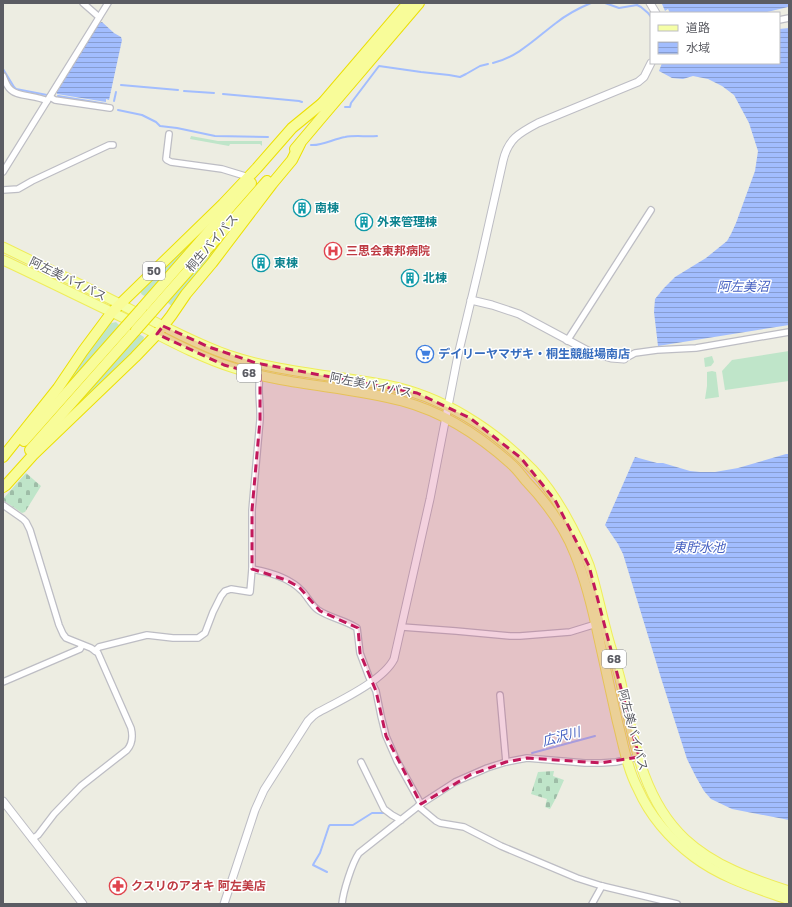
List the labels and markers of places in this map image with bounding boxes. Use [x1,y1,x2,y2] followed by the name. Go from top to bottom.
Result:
[292,198,312,218] building icon: 南棟
[315,200,339,215] place label: 南棟
[354,212,374,232] building icon: 外来管理棟
[377,214,437,229] place label: 外来管理棟
[323,241,343,261] hospital icon: 三思会東邦病院
[346,243,430,258] place label: 三思会東邦病院
[251,253,271,273] building icon: 東棟
[274,255,298,270] place label: 東棟
[400,268,420,288] building icon: 北棟
[423,270,447,285] place label: 北棟
[415,344,435,364] supermarket icon: デイリーヤマザキ・桐生競艇場南店
[438,346,630,361] place label: デイリーヤマザキ・桐生競艇場南店
[108,876,128,896] pharmacy icon: クスリのアオキ 阿左美店
[131,878,266,893] place label: クスリのアオキ 阿左美店

